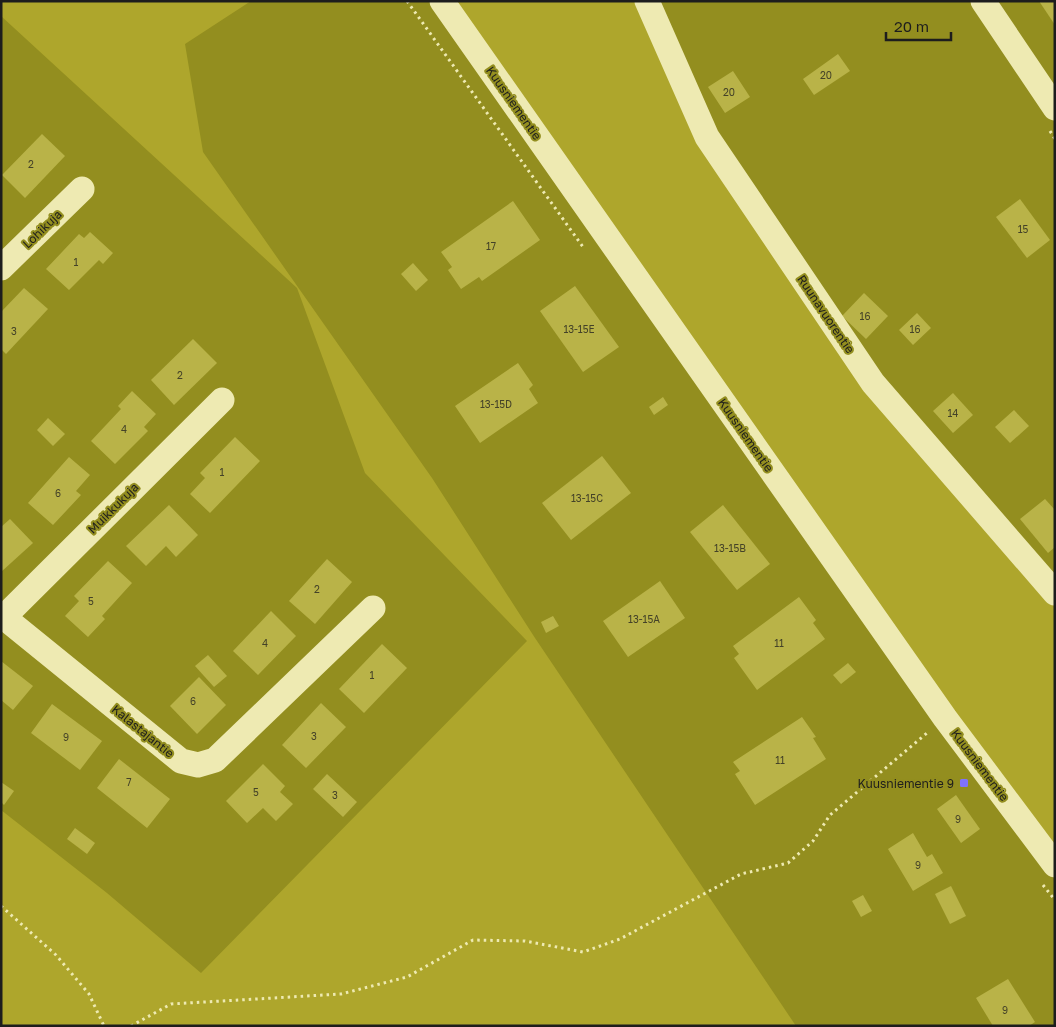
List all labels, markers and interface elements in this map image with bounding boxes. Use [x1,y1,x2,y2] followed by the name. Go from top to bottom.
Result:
[886,10,951,42] scale bar
[894,17,929,35] text: 20 m
[483,63,545,143] street label: Kuusniementie
[820,69,832,81] house number: 20
[723,86,735,98] house number: 20
[28,158,34,170] house number: 2
[19,207,65,251] street label: Lohikuja
[1018,223,1029,235] house number: 15
[486,240,496,252] house number: 17
[74,256,79,268] house number: 1
[794,272,858,356] street label: Ruunavuorentie
[860,310,870,322] house number: 16
[563,323,595,335] house number: 13-15E
[910,323,920,335] house number: 16
[11,325,17,337] house number: 3
[177,369,183,381] house number: 2
[715,395,777,475] street label: Kuusniementie
[480,398,512,410] house number: 13-15D
[948,407,958,419] house number: 14
[121,423,127,435] house number: 4
[220,466,225,478] house number: 1
[84,479,142,537] street label: Muikkukuja
[55,487,61,499] house number: 6
[571,492,603,504] house number: 13-15C
[714,542,746,554] house number: 13-15B
[314,583,320,595] house number: 2
[88,595,94,607] house number: 5
[628,613,660,625] house number: 13-15A
[262,637,268,649] house number: 4
[774,637,784,649] house number: 11
[370,669,375,681] house number: 1
[190,695,196,707] house number: 6
[109,701,177,761] street label: Kalastajantie
[948,726,1012,804] street label: Kuusniementie
[311,730,317,742] house number: 3
[63,731,69,743] house number: 9
[775,754,785,766] house number: 11
[126,776,132,788] house number: 7
[857,776,954,791] place label: Kuusniementie 9
[958,777,970,789] marker: Kuusniementie 9
[253,786,259,798] house number: 5
[332,789,338,801] house number: 3
[955,813,961,825] house number: 9
[915,859,921,871] house number: 9
[1002,1004,1008,1016] house number: 9

